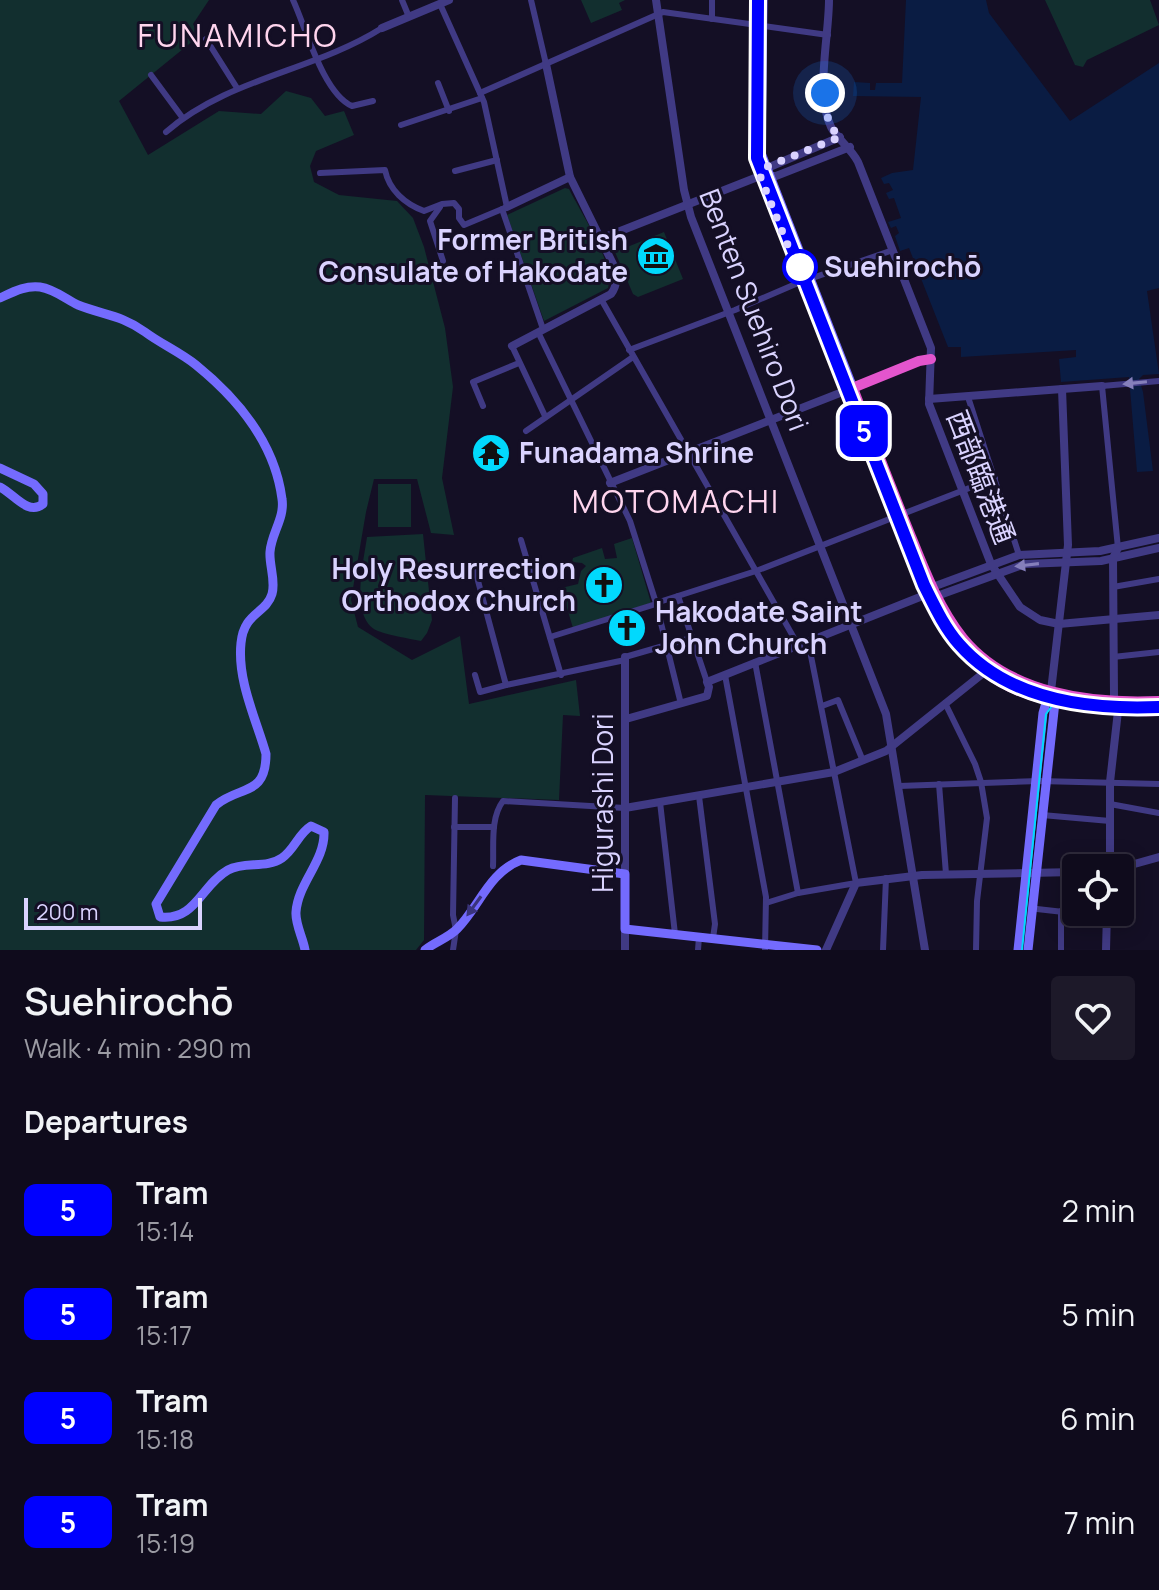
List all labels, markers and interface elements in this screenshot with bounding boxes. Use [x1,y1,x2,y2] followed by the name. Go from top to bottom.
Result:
[137,13,339,57] district label: FUNAMICHO
[805,73,845,113] your location
[691,183,819,436] street label: Benten Suehiro Dori
[319,220,628,290] place label: Former British Consulate of Hakodate
[635,235,677,277] museum icon: Former British Consulate of Hakodate
[824,247,981,285] place label: Suehirochō
[783,250,817,284] marker: Suehirochō
[1122,377,1147,390] one-way arrow
[939,404,1025,549] street label: 西部臨港通
[838,405,890,457] line badge: 5
[856,412,872,450] text: 5
[470,432,512,474] temple icon: Funadama Shrine
[519,433,754,471] place label: Funadama Shrine
[572,479,780,523] district label: MOTOMACHI
[332,549,576,619] place label: Holy Resurrection Orthodox Church
[1014,559,1039,572] one-way arrow
[583,564,625,606] church icon: Holy Resurrection Orthodox Church
[655,592,863,662] place label: Hakodate Saint John Church
[606,607,648,649] church icon: Hakodate Saint John Church
[583,713,621,893] street label: Higurashi Dori
[1062,854,1134,926] map controls
[1062,854,1134,926] button: locate
[24,894,202,930] scale bar
[466,895,482,916] one-way arrow
[36,897,98,927] text: 200 m
[24,974,234,1026] text: Suehirochō
[1051,976,1135,1060] button: heart
[24,1030,251,1066] text: Walk · 4 min · 290 m
[24,1101,188,1142] text: Departures
[136,1172,209,1213] text: Tram
[1062,1190,1135,1231] text: 2 min
[60,1191,76,1229] text: 5
[136,1213,194,1249] text: 15:14
[136,1276,209,1317] text: Tram
[1061,1294,1135,1335] text: 5 min
[60,1295,76,1333] text: 5
[136,1317,192,1353] text: 15:17
[136,1380,209,1421] text: Tram
[1060,1398,1135,1439] text: 6 min
[60,1399,76,1437] text: 5
[136,1421,194,1457] text: 15:18
[136,1484,209,1525] text: Tram
[1064,1502,1135,1543] text: 7 min
[60,1503,76,1541] text: 5
[136,1525,195,1561] text: 15:19

